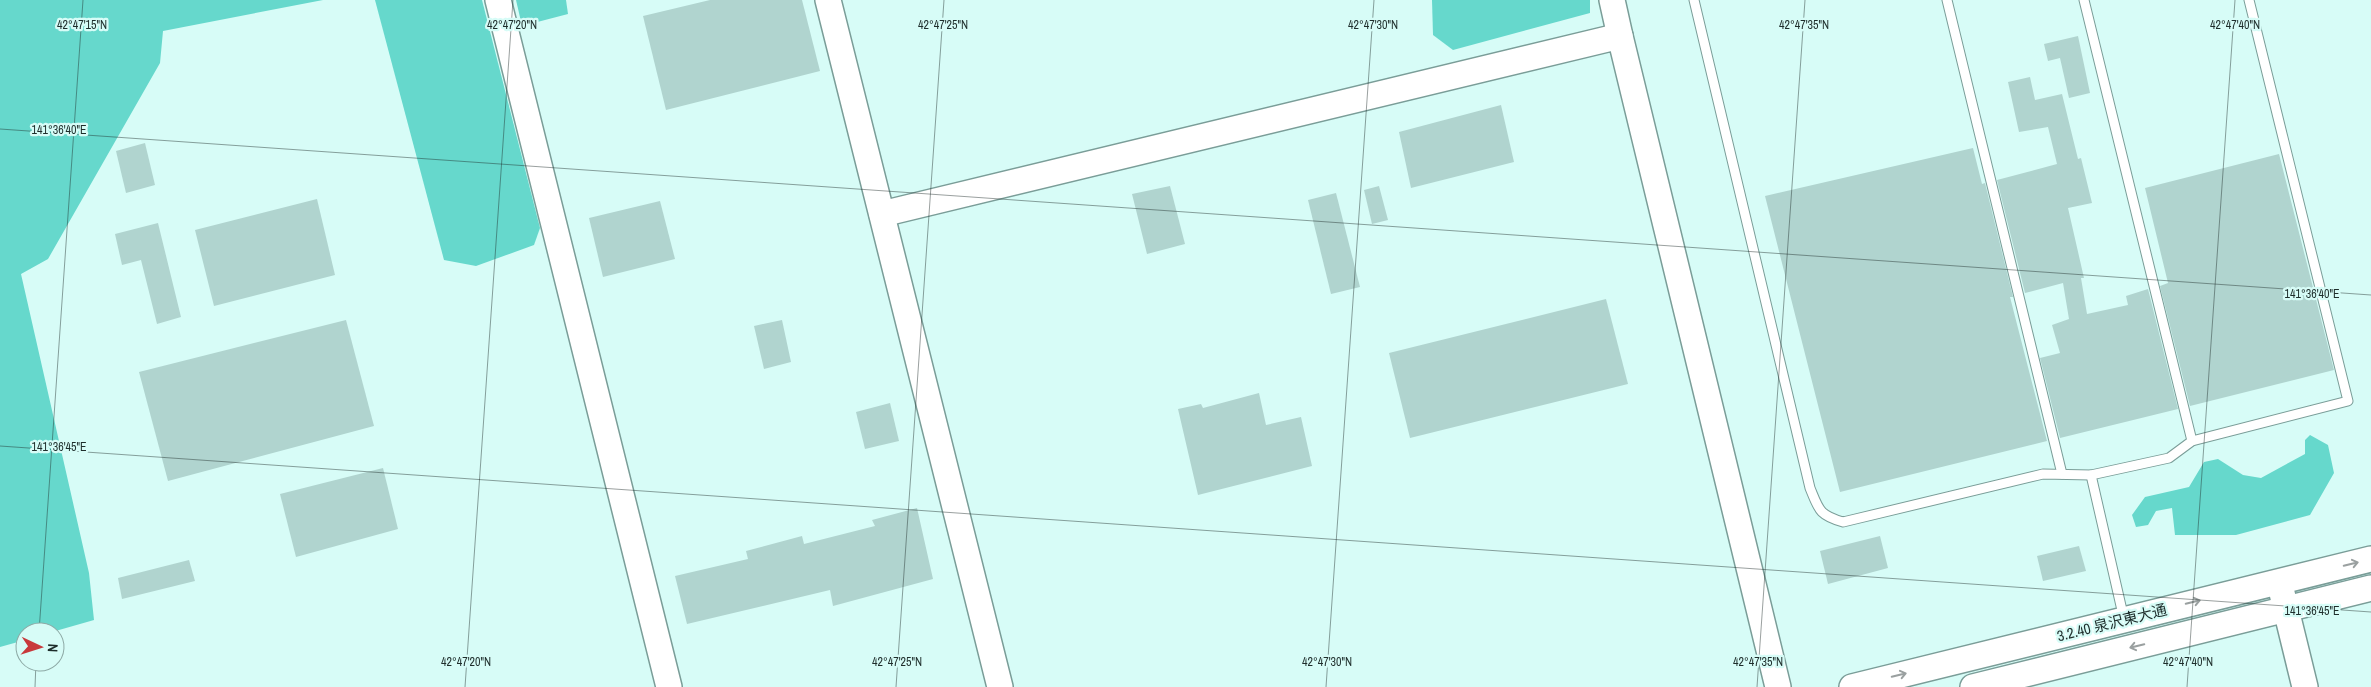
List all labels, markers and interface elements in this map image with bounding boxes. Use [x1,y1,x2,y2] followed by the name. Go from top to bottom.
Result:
[57,17,107,33] text: 42°47'15"N
[487,17,537,33] text: 42°47'20"N
[918,17,968,33] text: 42°47'25"N
[1348,17,1398,33] text: 42°47'30"N
[1779,17,1829,33] text: 42°47'35"N
[2210,17,2260,33] text: 42°47'40"N
[31,122,87,138] text: 141°36'40"E
[2284,286,2340,302] text: 141°36'40"E
[31,439,87,455] text: 141°36'45"E
[2342,559,2358,568] one-way arrow
[2185,597,2201,606] one-way arrow
[2055,599,2169,646] street label: 3.2.40 泉沢東大通
[2284,603,2340,619] text: 141°36'45"E
[15,622,65,672] north arrow
[2129,642,2145,651] one-way arrow
[44,643,62,653] text: N
[441,654,491,670] text: 42°47'20"N
[872,654,922,670] text: 42°47'25"N
[1302,654,1352,670] text: 42°47'30"N
[1733,654,1783,670] text: 42°47'35"N
[2163,654,2213,670] text: 42°47'40"N
[1891,670,1907,679] one-way arrow

